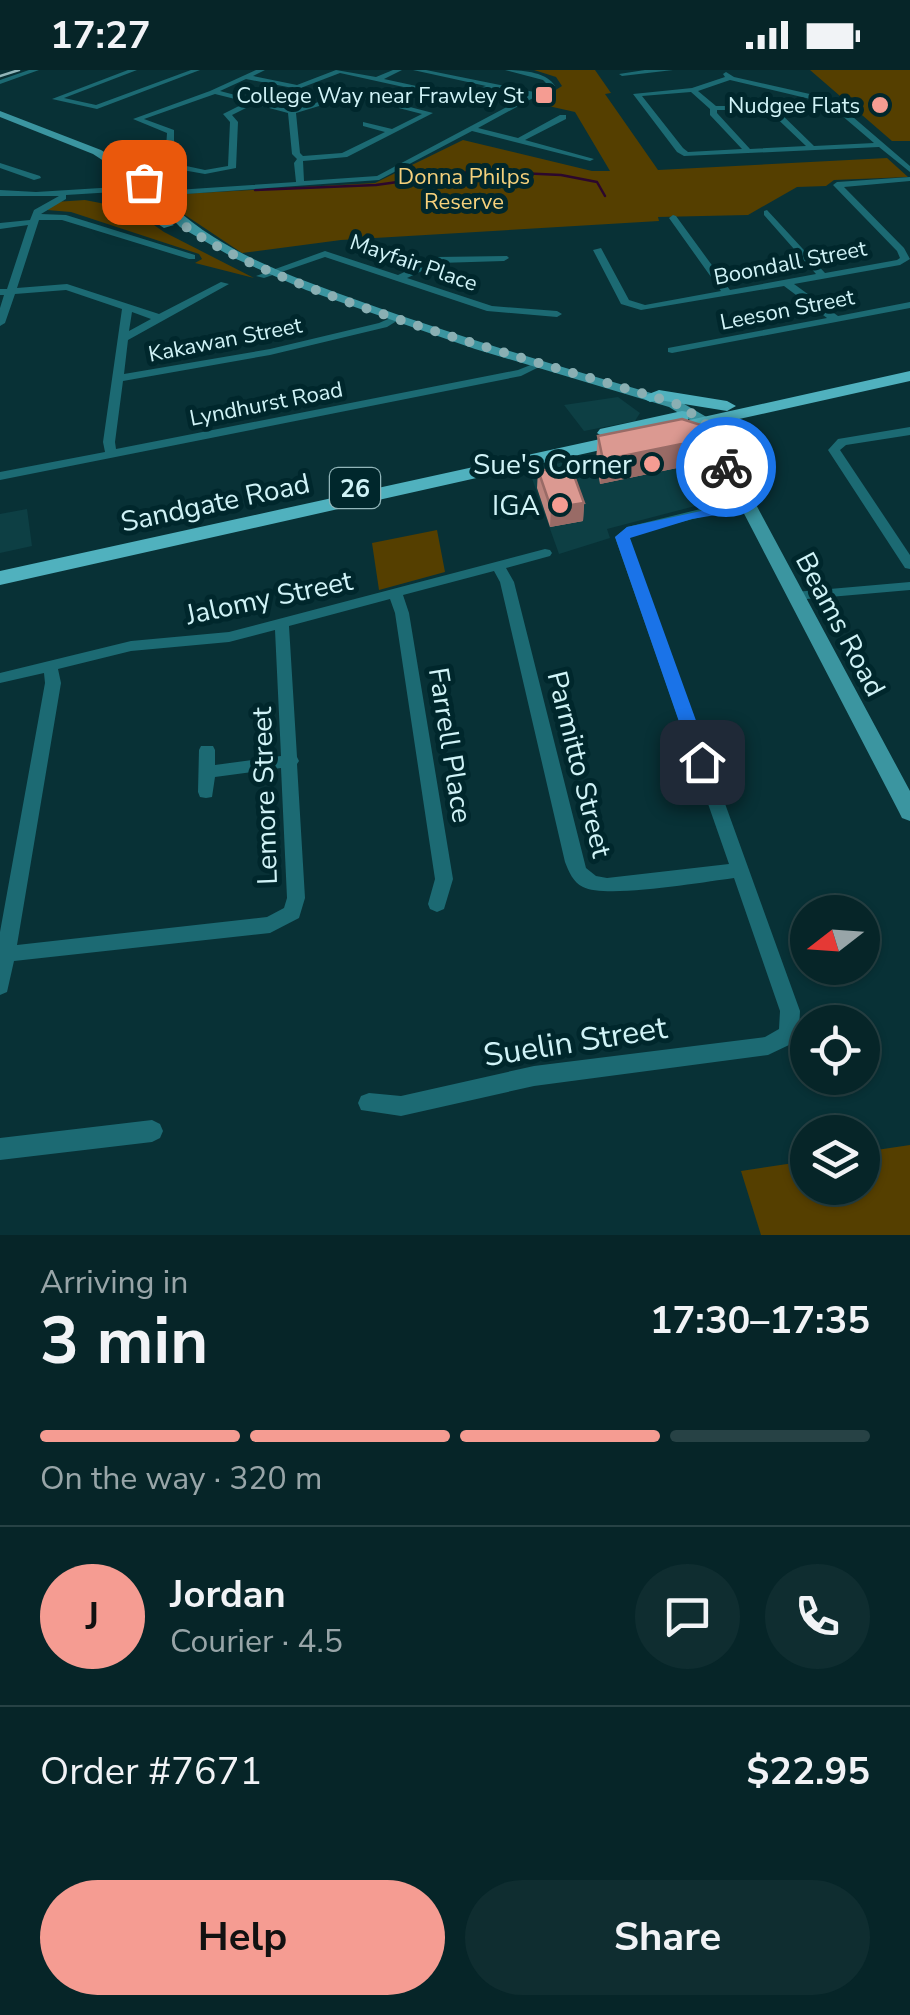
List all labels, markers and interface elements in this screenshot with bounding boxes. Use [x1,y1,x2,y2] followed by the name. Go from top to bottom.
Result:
[50,10,151,61] text: 17:27
[236,81,524,111] place label: College Way near Frawley St
[533,84,555,106] marker: College Way near Frawley St
[728,91,860,121] place label: Nudgee Flats
[869,94,891,116] marker: Nudgee Flats
[102,140,187,225] pin
[117,155,172,210] icon: bag
[398,162,530,217] park label: Donna Philps Reserve
[346,227,481,299] street label: Mayfair Place
[711,233,869,292] street label: Boondall Street
[717,282,857,338] street label: Leeson Street
[146,310,305,370] street label: Kakawan Street
[187,374,345,434] street label: Lyndhurst Road
[676,417,776,517] courier
[699,440,754,495] icon: bike
[473,446,632,484] place label: Sue's Corner
[641,453,663,475] marker: Sue's Corner
[117,464,313,542] street label: Sandgate Road
[330,468,380,508] road number: 26
[492,487,540,525] place label: IGA
[549,494,571,516] marker: IGA
[786,546,894,703] street label: Beams Road
[181,562,356,634] street label: Jalomy Street
[419,665,481,825] street label: Farrell Place
[538,667,621,862] street label: Parmitto Street
[243,706,287,885] street label: Lemore Street
[660,720,745,805] pin
[675,735,730,790] icon: home
[790,895,880,985] north arrow
[790,895,880,1205] map controls
[790,1005,880,1095] button: locate
[480,1006,671,1077] street label: Suelin Street
[790,1115,880,1205] button: layers
[40,1261,188,1304] text: Arriving in
[650,1295,870,1346] text: 17:30–17:35
[40,1297,208,1386] text: 3 min
[40,1457,322,1500] text: On the way · 320 m
[635,1564,740,1669] button: chat
[765,1564,870,1669] button: phone
[170,1569,286,1620] text: Jordan
[86,1591,99,1642] text: J
[170,1620,343,1663] text: Courier · 4.5
[40,1746,262,1797] text: Order #7671
[747,1746,870,1797] text: $22.95
[40,1880,445,1995] button: Help
[465,1880,870,1995] button: Share

